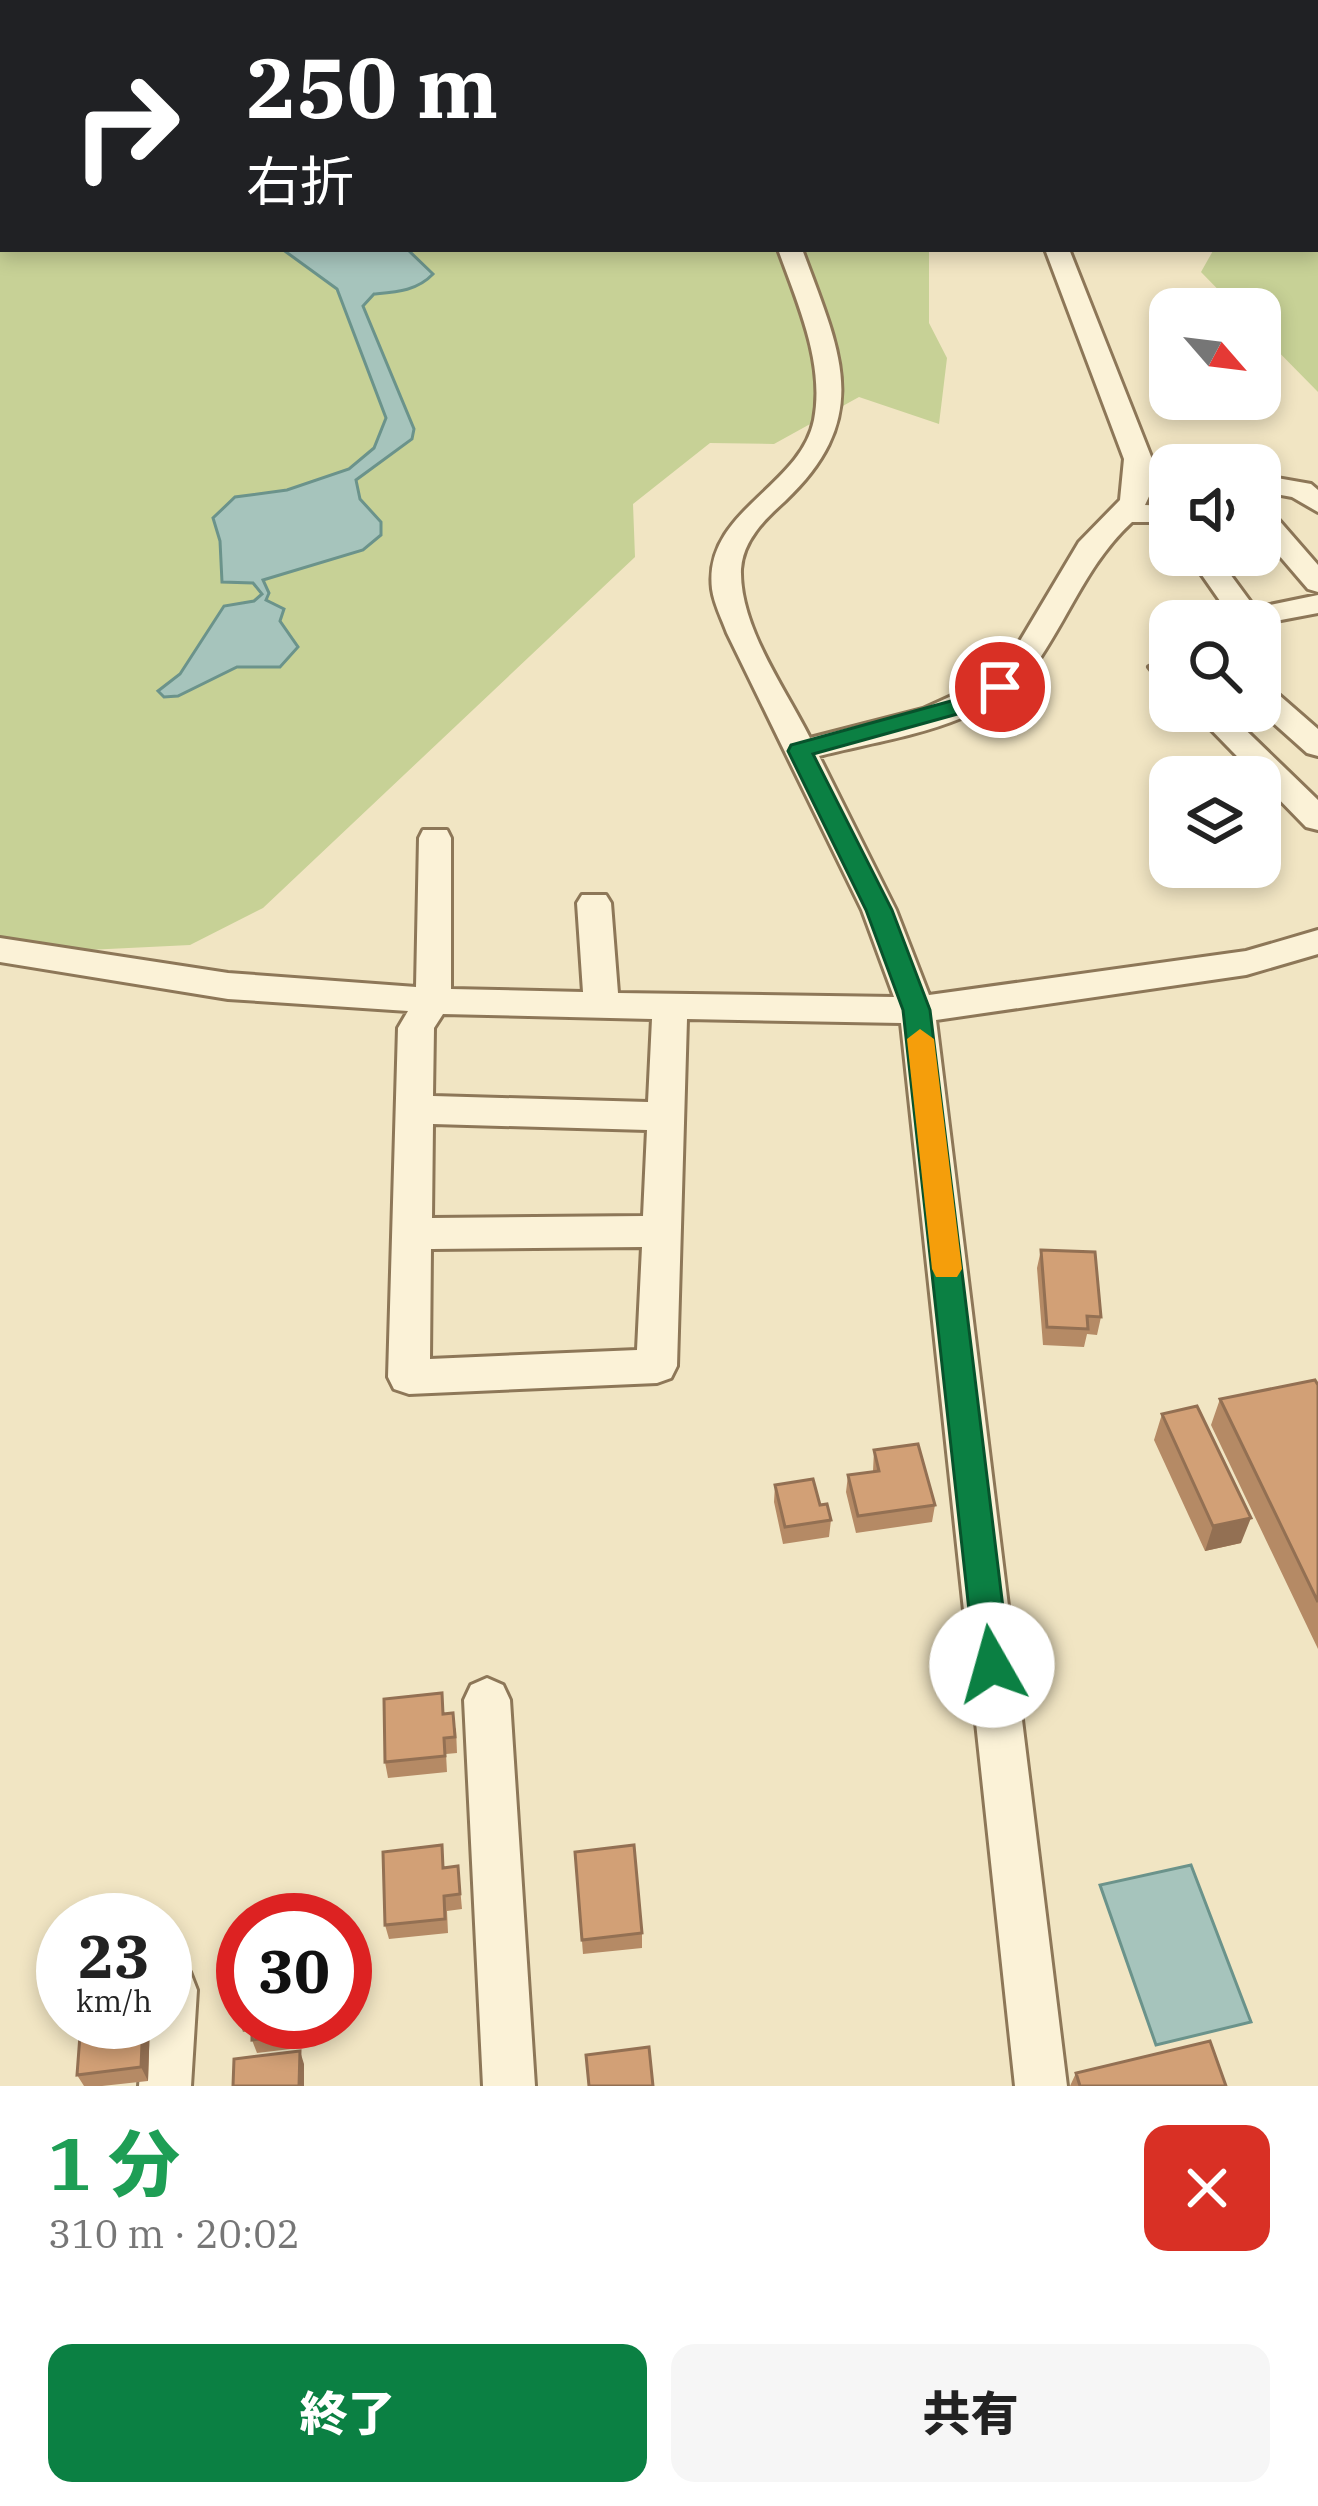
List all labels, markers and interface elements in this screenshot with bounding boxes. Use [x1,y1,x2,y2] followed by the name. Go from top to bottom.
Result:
[246,32,498,141] text: 250 m
[48,48,204,204] icon: right
[246,146,354,216] text: 右折
[1149,288,1281,420] north arrow
[1149,288,1281,888] map controls
[1149,444,1281,576] button: sound
[1149,600,1281,732] button: search
[949,636,1051,738] pin
[967,654,1033,720] icon: arrive
[1149,756,1281,888] button: layers
[929,1602,1055,1728] position arrow
[216,1893,372,2049] speed limit sign: 30
[78,1916,150,1995] text: 23
[76,1981,152,2020] text: km/h
[48,2116,180,2210] text: 1 分
[1144,2125,1270,2251] button: close
[48,2208,300,2259] text: 310 m · 20:02
[48,2344,647,2482] button: 終了
[671,2344,1270,2482] button: 共有

